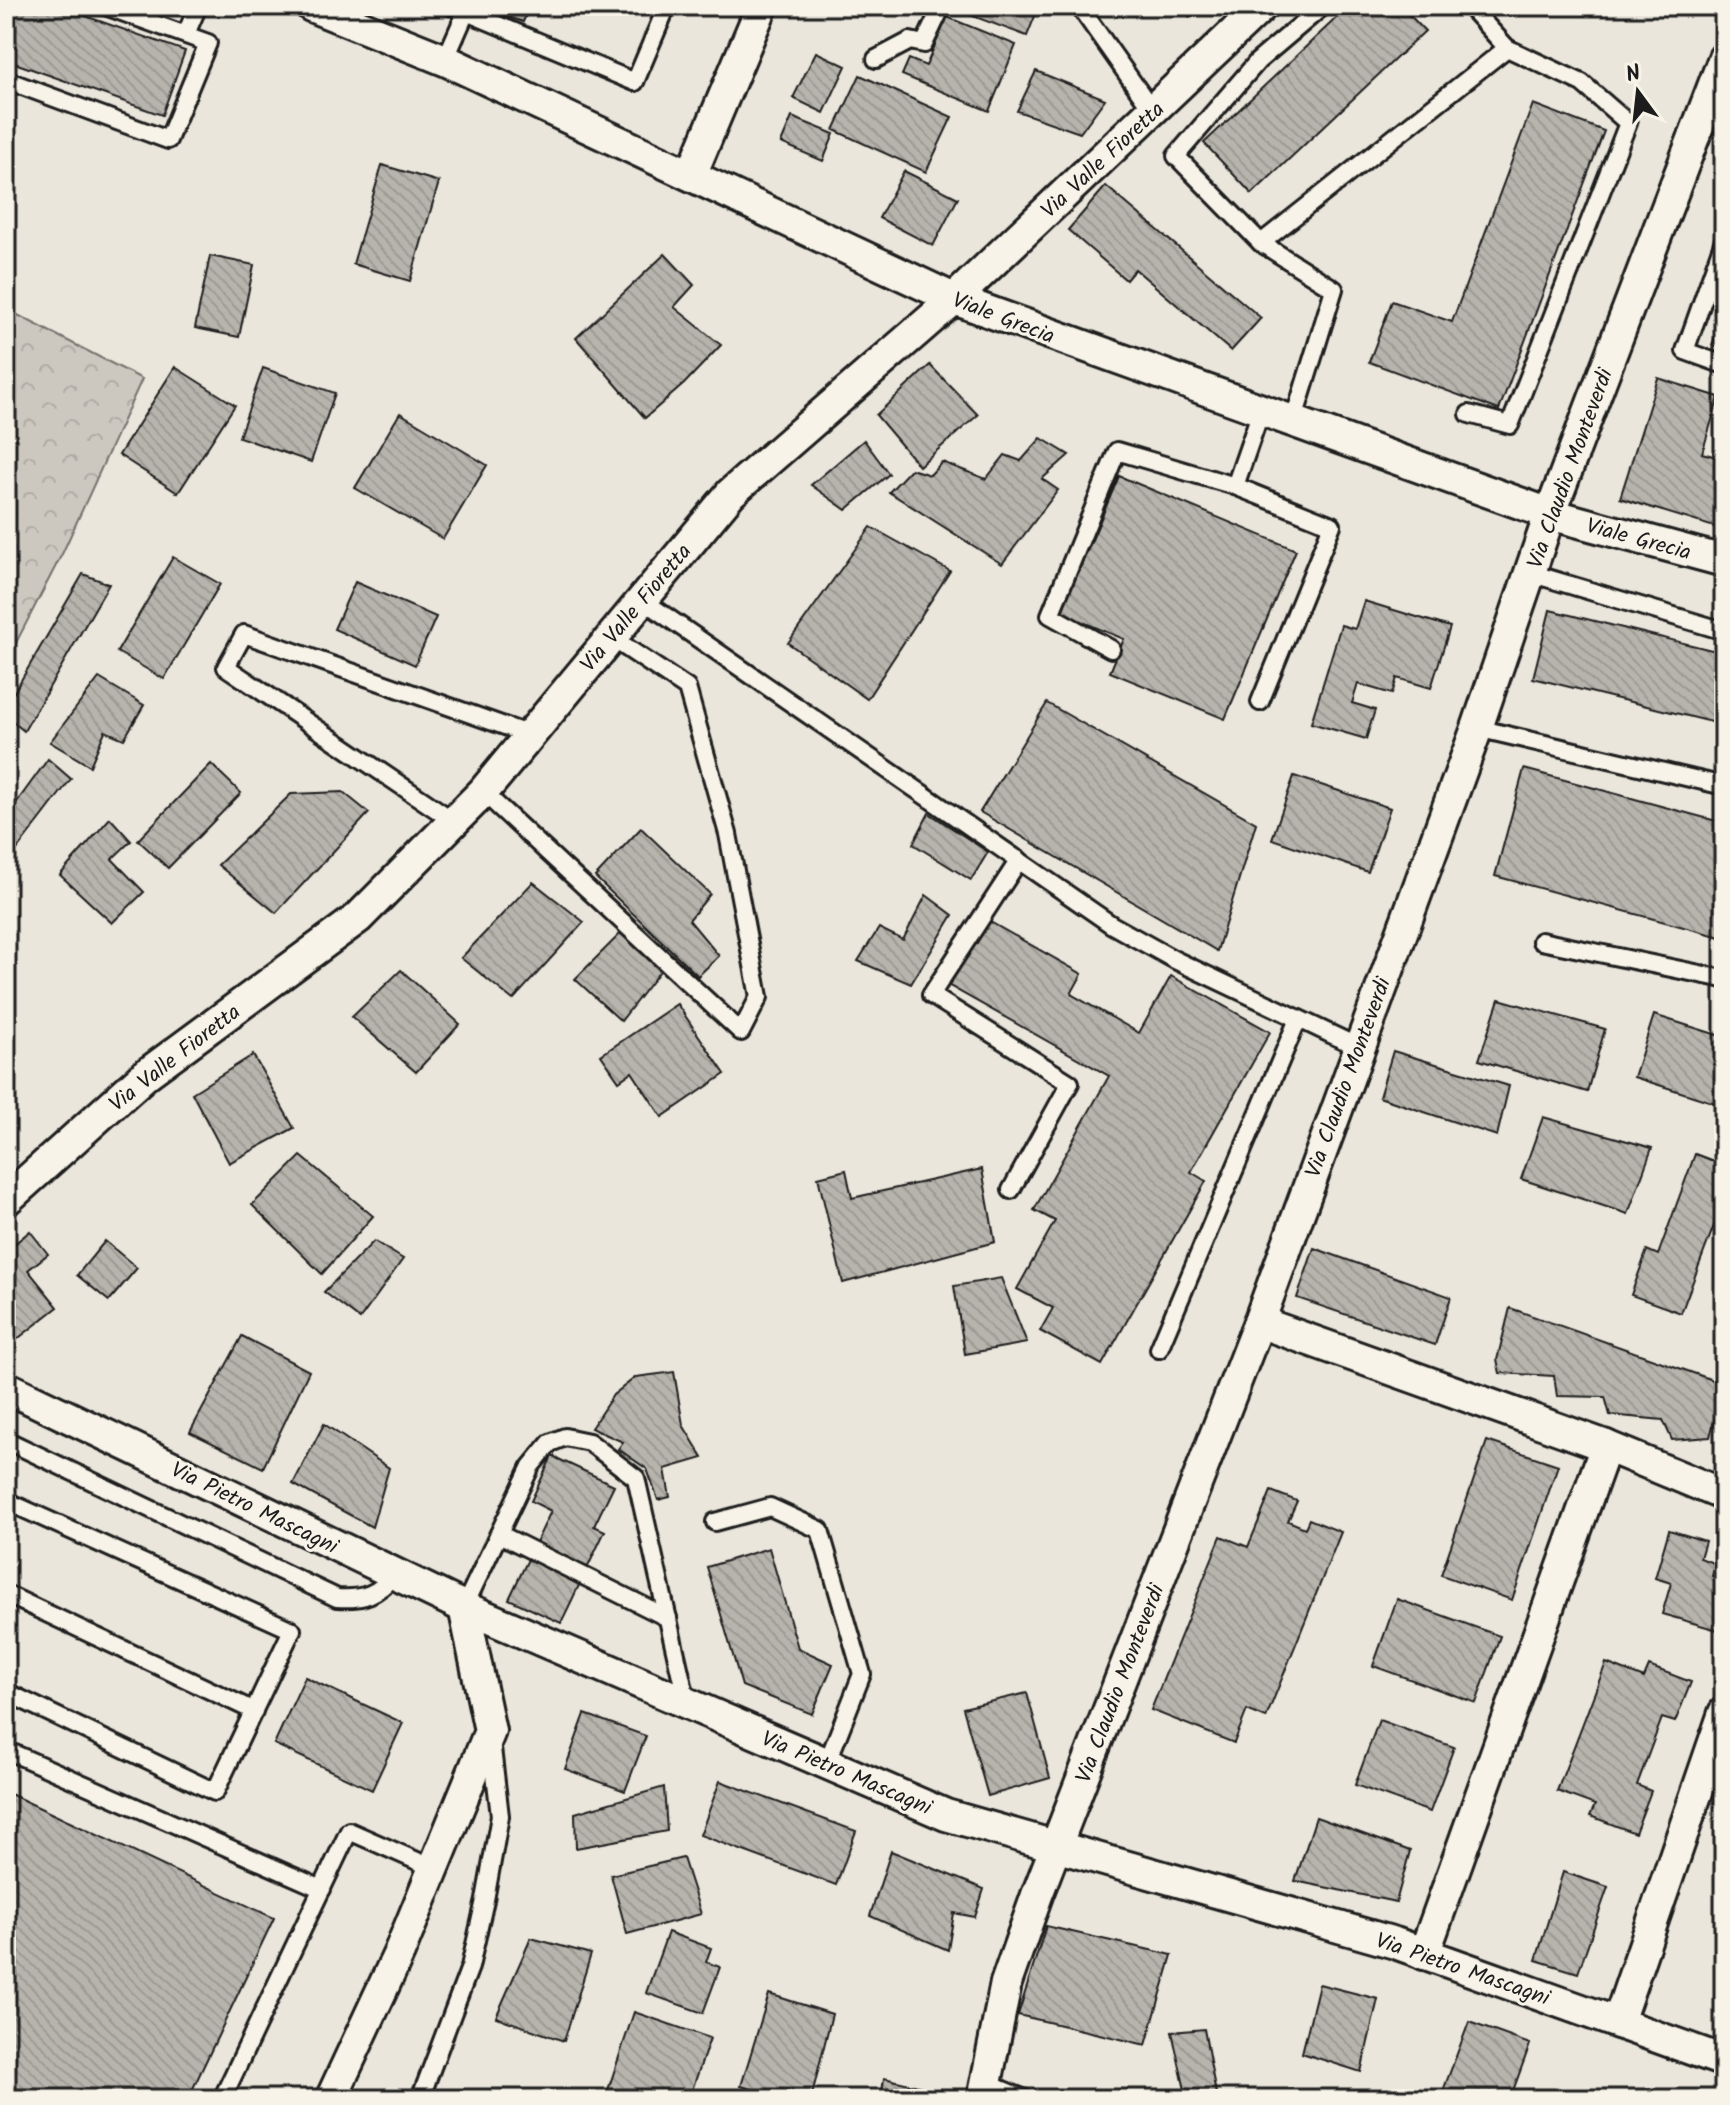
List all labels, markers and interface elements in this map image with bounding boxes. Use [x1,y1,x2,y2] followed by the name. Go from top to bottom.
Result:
[1598,52,1678,132] north arrow
[1622,56,1645,94] text: N
[1034,94,1174,228] street label: Via Valle Fioretta
[947,284,1059,355] street label: Viale Grecia
[1519,363,1624,574] street label: Via Claudio Monteverdi
[1582,510,1695,571] street label: Viale Grecia
[572,537,701,681] street label: Via Valle Fioretta
[1297,972,1402,1183] street label: Via Claudio Monteverdi
[102,996,249,1122] street label: Via Valle Fioretta
[164,1454,344,1565] street label: Via Pietro Mascagni
[1067,1579,1176,1789] street label: Via Claudio Monteverdi
[755,1723,937,1826] street label: Via Pietro Mascagni
[1370,1924,1555,2017] street label: Via Pietro Mascagni

